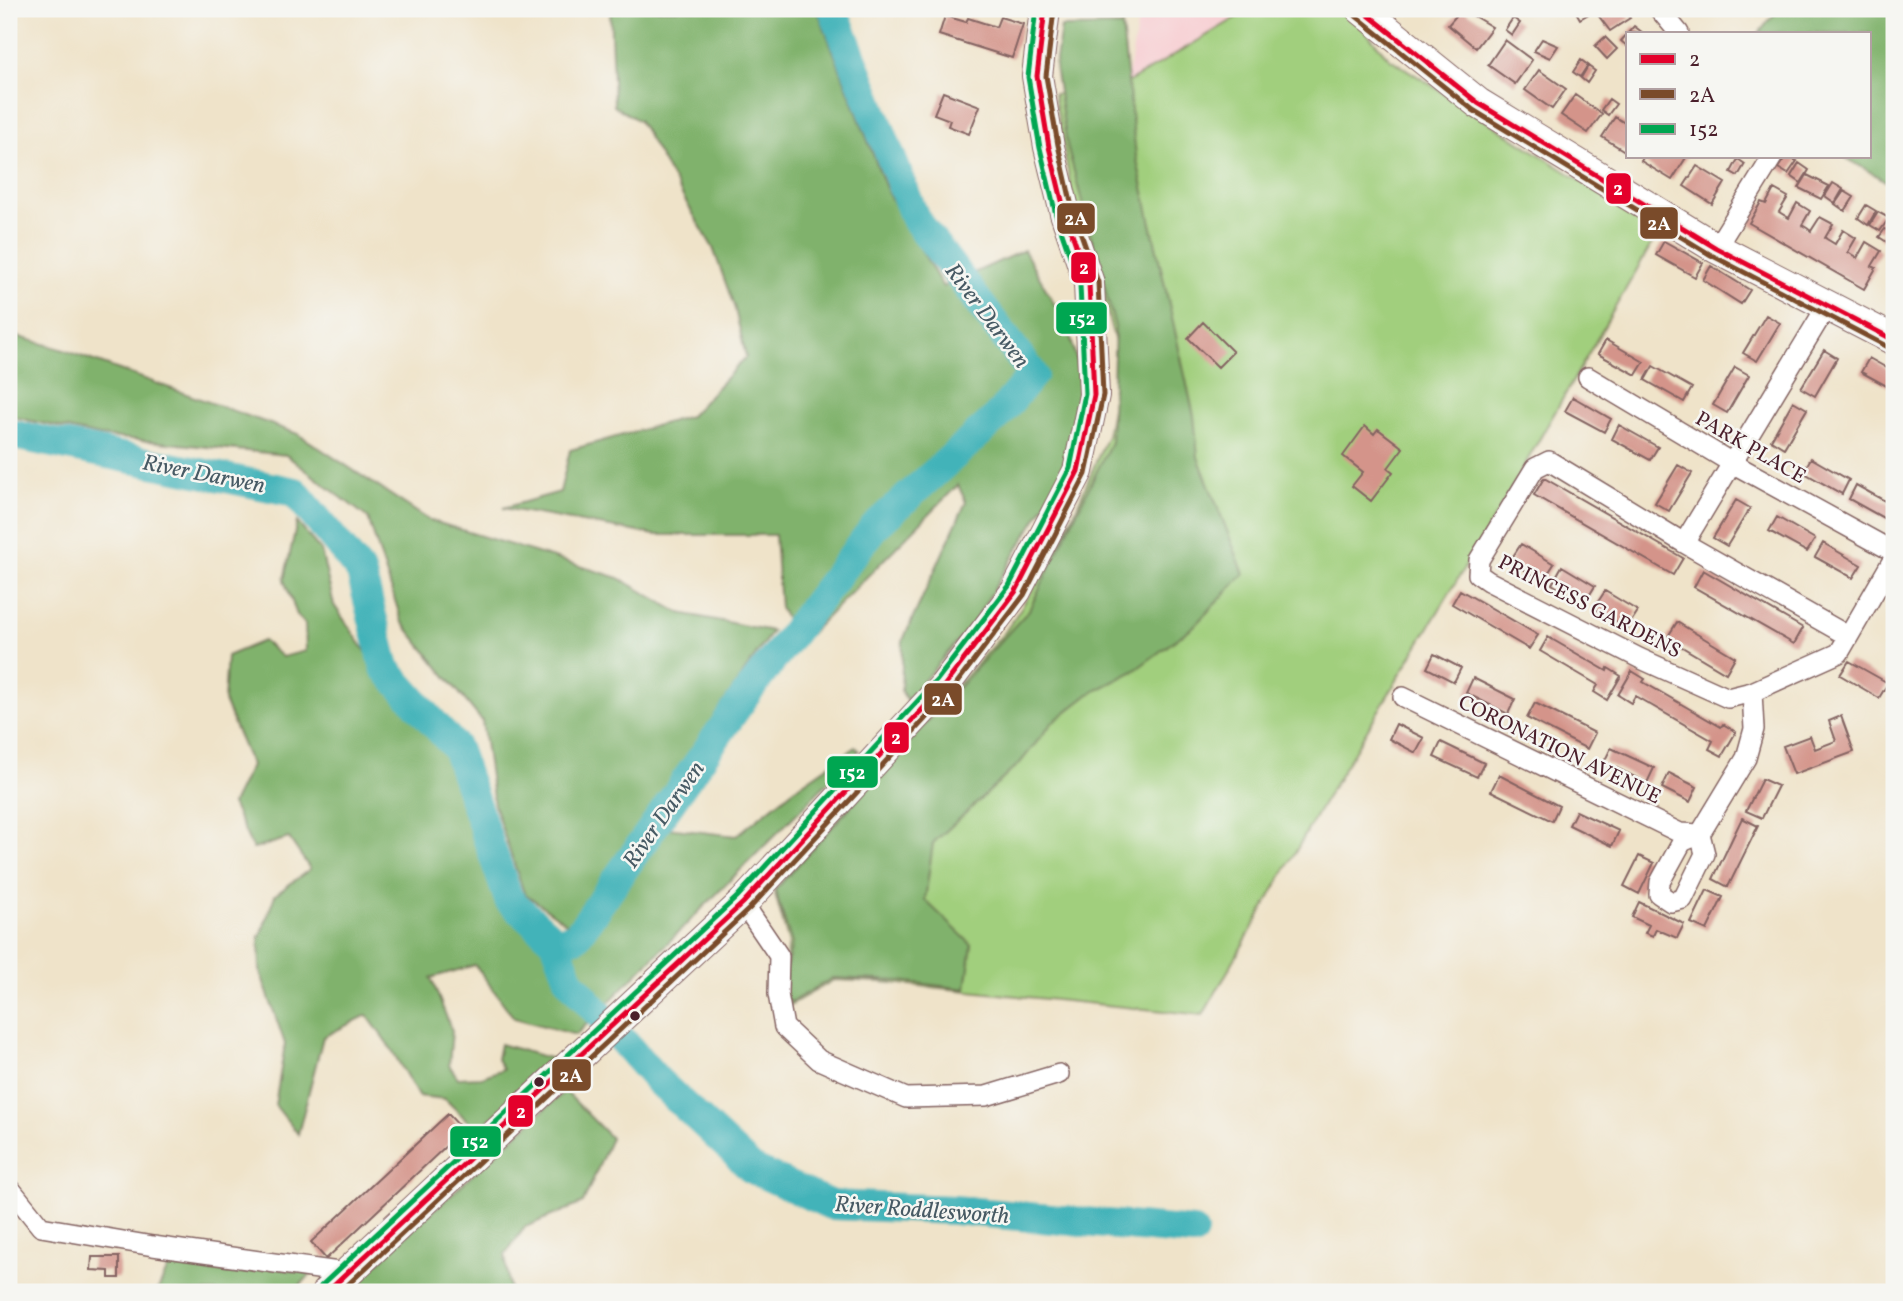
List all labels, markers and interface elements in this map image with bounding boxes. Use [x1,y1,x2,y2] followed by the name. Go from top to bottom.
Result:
[1626,32,1871,158] legend
[1689,46,1700,75] text: 2
[1689,82,1715,111] text: 2A
[1689,116,1719,145] text: 152
[1605,172,1632,205] line badge: 2
[1613,177,1623,203] text: 2
[1056,202,1096,235] line badge: 2A
[1639,206,1679,240] line badge: 2A
[1064,207,1088,233] text: 2A
[1647,212,1671,238] text: 2A
[1070,251,1097,284] line badge: 2
[1079,256,1089,282] text: 2
[936,257,1037,376] water label: River Darwen
[1055,301,1108,335] line badge: 152
[1069,307,1095,333] text: 152
[1690,405,1811,492] street label: PARK PLACE
[140,447,268,503] water label: River Darwen
[1493,548,1686,666] street label: PRINCESS GARDENS
[923,682,963,716] line badge: 2A
[931,688,955,714] text: 2A
[1453,689,1666,812] street label: CORONATION AVENUE
[883,721,910,754] line badge: 2
[891,726,901,752] text: 2
[616,755,713,875] water label: River Darwen
[826,755,879,789] line badge: 152
[839,761,865,787] text: 152
[628,1009,642,1023] unlabelled marker
[551,1058,592,1092] line badge: 2A
[559,1064,583,1090] text: 2A
[532,1075,546,1089] unlabelled marker
[507,1094,534,1128] line badge: 2
[516,1100,526,1126] text: 2
[449,1125,502,1158] line badge: 152
[462,1130,488,1156] text: 152
[833,1189,1010,1233] water label: River Roddlesworth

